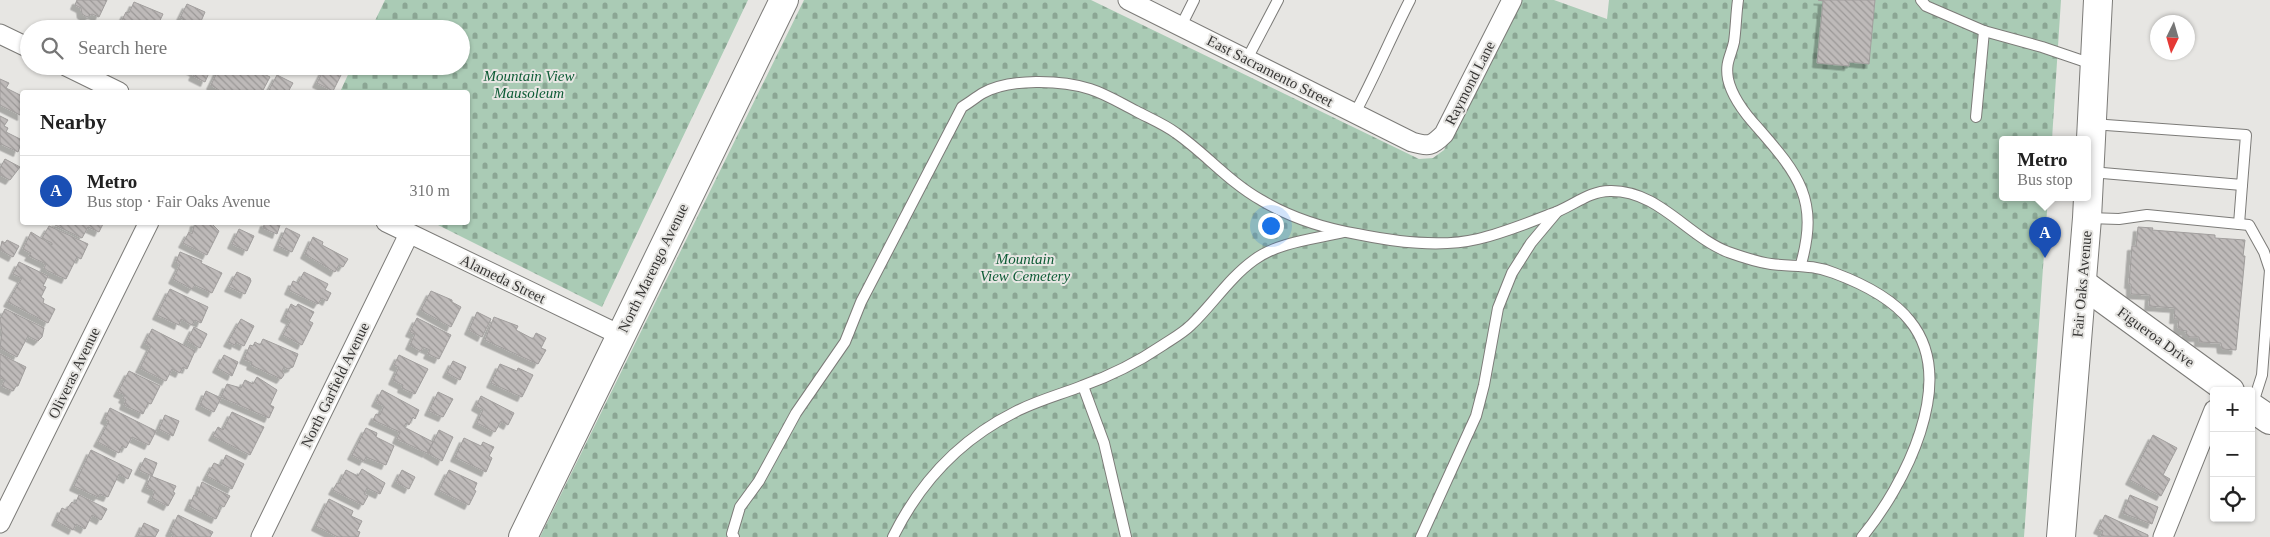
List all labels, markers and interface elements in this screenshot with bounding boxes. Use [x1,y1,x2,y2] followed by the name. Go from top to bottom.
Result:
[2150,15,2195,60] north arrow
[20,20,470,75] search box
[1204,32,1336,110] street label: East Sacramento Street
[38,34,66,62] icon: search
[78,37,167,58] text: Search here
[1442,38,1498,128] street label: Raymond Lane
[483,68,574,101] park label: Mountain View Mausoleum
[40,110,107,134] text: Nearby
[1999,136,2091,201] popup
[2017,149,2068,170] text: Metro
[87,171,137,192] text: Metro
[2017,171,2073,188] text: Bus stop
[50,182,62,199] text: A
[410,182,450,199] text: 310 m
[87,193,270,210] text: Bus stop · Fair Oaks Avenue
[615,201,691,335] street label: North Marengo Avenue
[1258,213,1284,239] your location
[2029,217,2061,258] pin: A
[2069,230,2095,338] street label: Fair Oaks Avenue
[458,251,549,307] street label: Alameda Street
[980,251,1070,284] park label: Mountain View Cemetery
[2114,304,2198,370] street label: Figueroa Drive
[298,320,372,450] street label: North Garfield Avenue
[45,325,103,421] street label: Oliveras Avenue
[2210,387,2255,522] map controls
[2210,387,2255,432] button: +
[2210,432,2255,477] button: −
[2210,477,2255,522] button: locate

